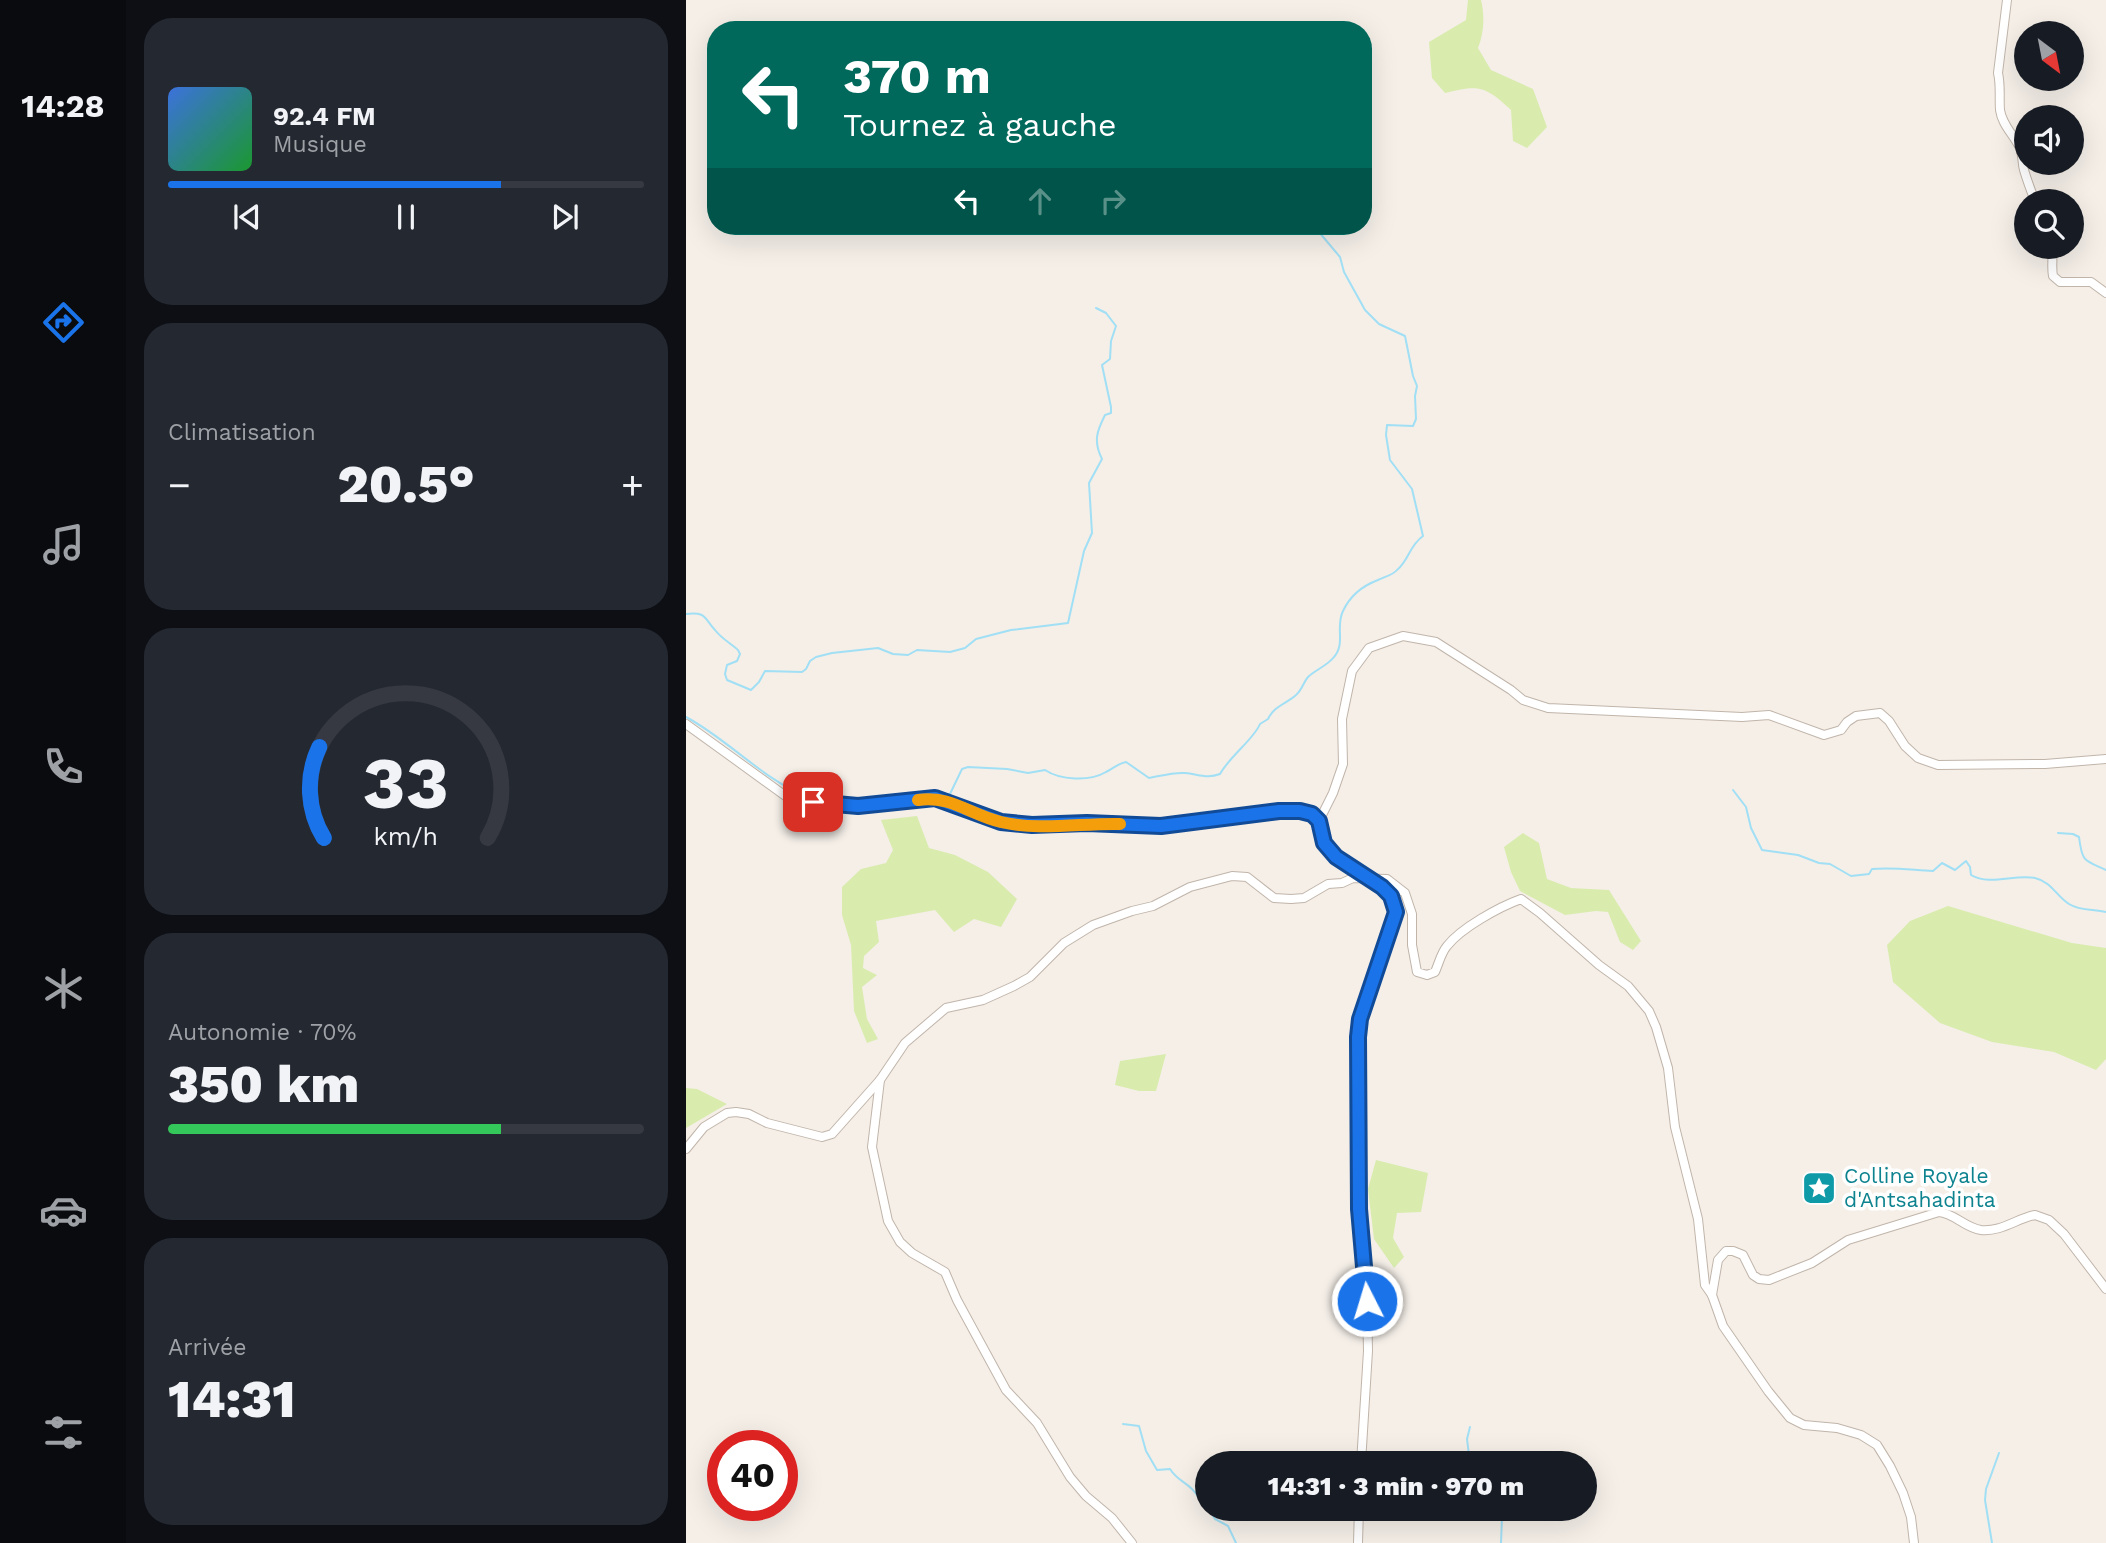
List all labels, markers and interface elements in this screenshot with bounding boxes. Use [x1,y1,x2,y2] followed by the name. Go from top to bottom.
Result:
[2014,21,2084,91] north arrow
[2014,21,2084,259] map controls
[843,47,991,105] text: 370 m
[728,49,819,140] icon: left
[21,87,105,125] text: 14:28
[273,101,376,131] text: 92.4 FM
[2014,105,2084,175] button: sound
[843,106,1116,144] text: Tournez à gauche
[273,131,367,158] text: Musique
[948,182,986,220] icon: left
[1021,182,1059,220] icon: ahead
[1094,182,1132,220] icon: right
[2014,189,2084,259] button: search
[228,198,266,236] icon: previous
[387,198,425,236] icon: pause
[546,198,584,236] icon: next
[39,298,88,347] icon: directions
[168,419,316,446] text: Climatisation
[337,454,475,515] text: 20.5°
[168,463,191,507] text: −
[621,463,644,507] text: +
[39,520,88,569] icon: music
[363,740,449,826] text: 33
[39,742,88,791] icon: phone
[783,772,843,832] pin
[794,783,832,821] icon: arrive
[374,821,438,850] text: km/h
[39,964,88,1013] icon: climate
[168,1019,356,1046] text: Autonomie · 70%
[168,1054,359,1115] text: 350 km
[1844,1163,1996,1212] place label: Colline Royale d'Antsahadinta
[1800,1169,1838,1207] place icon: Colline Royale d'Antsahadinta
[39,1186,88,1235] icon: car
[1330,1264,1404,1338] position arrow
[168,1334,247,1361] text: Arrivée
[168,1369,296,1430] text: 14:31
[39,1408,88,1457] icon: filters
[707,1430,798,1521] speed limit sign: 40
[1268,1471,1524,1501] text: 14:31 · 3 min · 970 m

